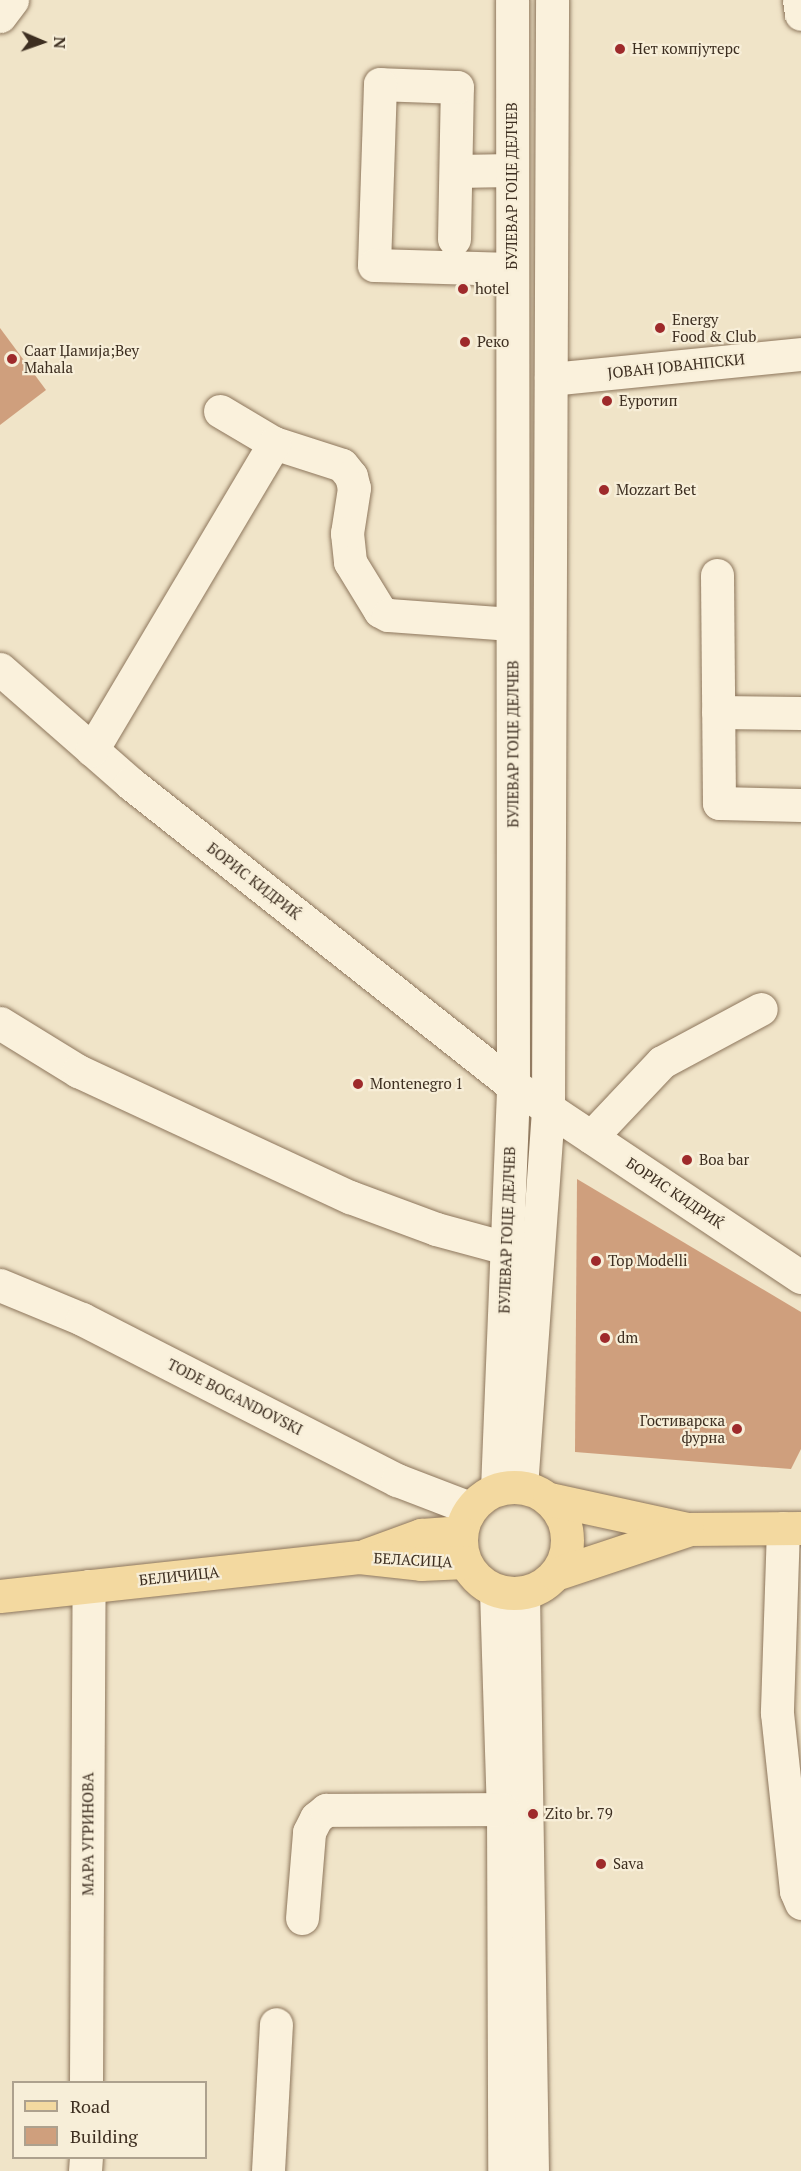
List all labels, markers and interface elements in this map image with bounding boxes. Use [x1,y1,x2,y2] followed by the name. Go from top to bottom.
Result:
[12,12,72,72] north arrow
[49,36,71,49] text: N
[632,40,740,58] place label: Нет компјутерс
[613,42,627,56] marker: Нет компјутерс
[503,102,521,270] street label: БУЛЕВАР ГОЦЕ ДЕЛЧЕВ
[475,280,510,298] place label: hotel
[456,282,470,296] marker: hotel
[672,310,756,345] place label: Energy Food & Club
[653,321,667,335] marker: Energy Food & Club
[477,333,509,351] place label: Реко
[458,335,472,349] marker: Реко
[24,341,139,376] place label: Саат Џамија;Bey Mahala
[606,350,746,382] street label: ЈОВАН ЈОВАНПСКИ
[5,352,19,366] marker: Саат Џамија;Bey Mahala
[619,392,678,410] place label: Еуротип
[600,394,614,408] marker: Еуротип
[616,481,696,499] place label: Mozzart Bet
[597,483,611,497] marker: Mozzart Bet
[504,660,522,828] street label: БУЛЕВАР ГОЦЕ ДЕЛЧЕВ
[203,839,305,923] street label: БОРИС КИДРИЌ
[370,1075,463,1093] place label: Montenegro 1
[351,1077,365,1091] marker: Montenegro 1
[495,1146,519,1314] street label: БУЛЕВАР ГОЦЕ ДЕЛЧЕВ
[699,1151,749,1169] place label: Boa bar
[680,1153,694,1167] marker: Boa bar
[623,1154,727,1232] street label: БОРИС КИДРИЌ
[608,1252,687,1270] place label: Top Modelli
[589,1254,603,1268] marker: Top Modelli
[617,1329,638,1347] place label: dm
[598,1331,612,1345] marker: dm
[164,1355,306,1439] street label: TODE BOGANDOVSKI
[640,1411,725,1446] place label: Гостиварска фурна
[730,1422,744,1436] marker: Гостиварска фурна
[373,1549,453,1571] street label: БЕЛАСИЦА
[138,1563,220,1589] street label: БЕЛИЧИЦА
[79,1772,97,1896] street label: МАРА УГРИНОВА
[545,1805,613,1823] place label: Zito br. 79
[526,1807,540,1821] marker: Zito br. 79
[613,1855,644,1873] place label: Sava
[594,1857,608,1871] marker: Sava
[12,2081,207,2159] legend
[70,2094,110,2118] text: Road
[70,2124,138,2148] text: Building

